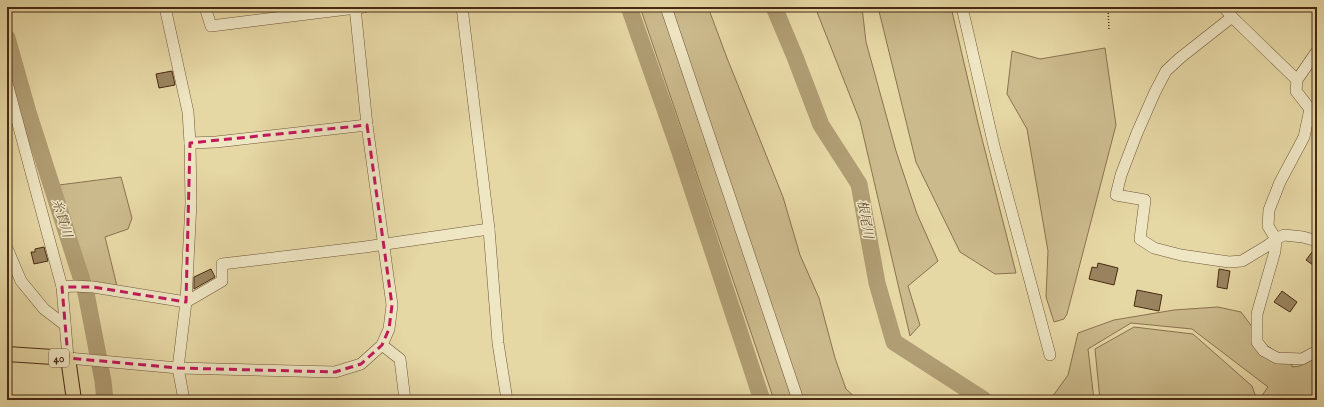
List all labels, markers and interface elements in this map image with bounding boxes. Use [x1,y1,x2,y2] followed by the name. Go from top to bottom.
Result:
[48,197,76,241] water label: 糸貫川
[853,199,877,242] water label: 根尾川
[49,349,69,367] road number: 40

